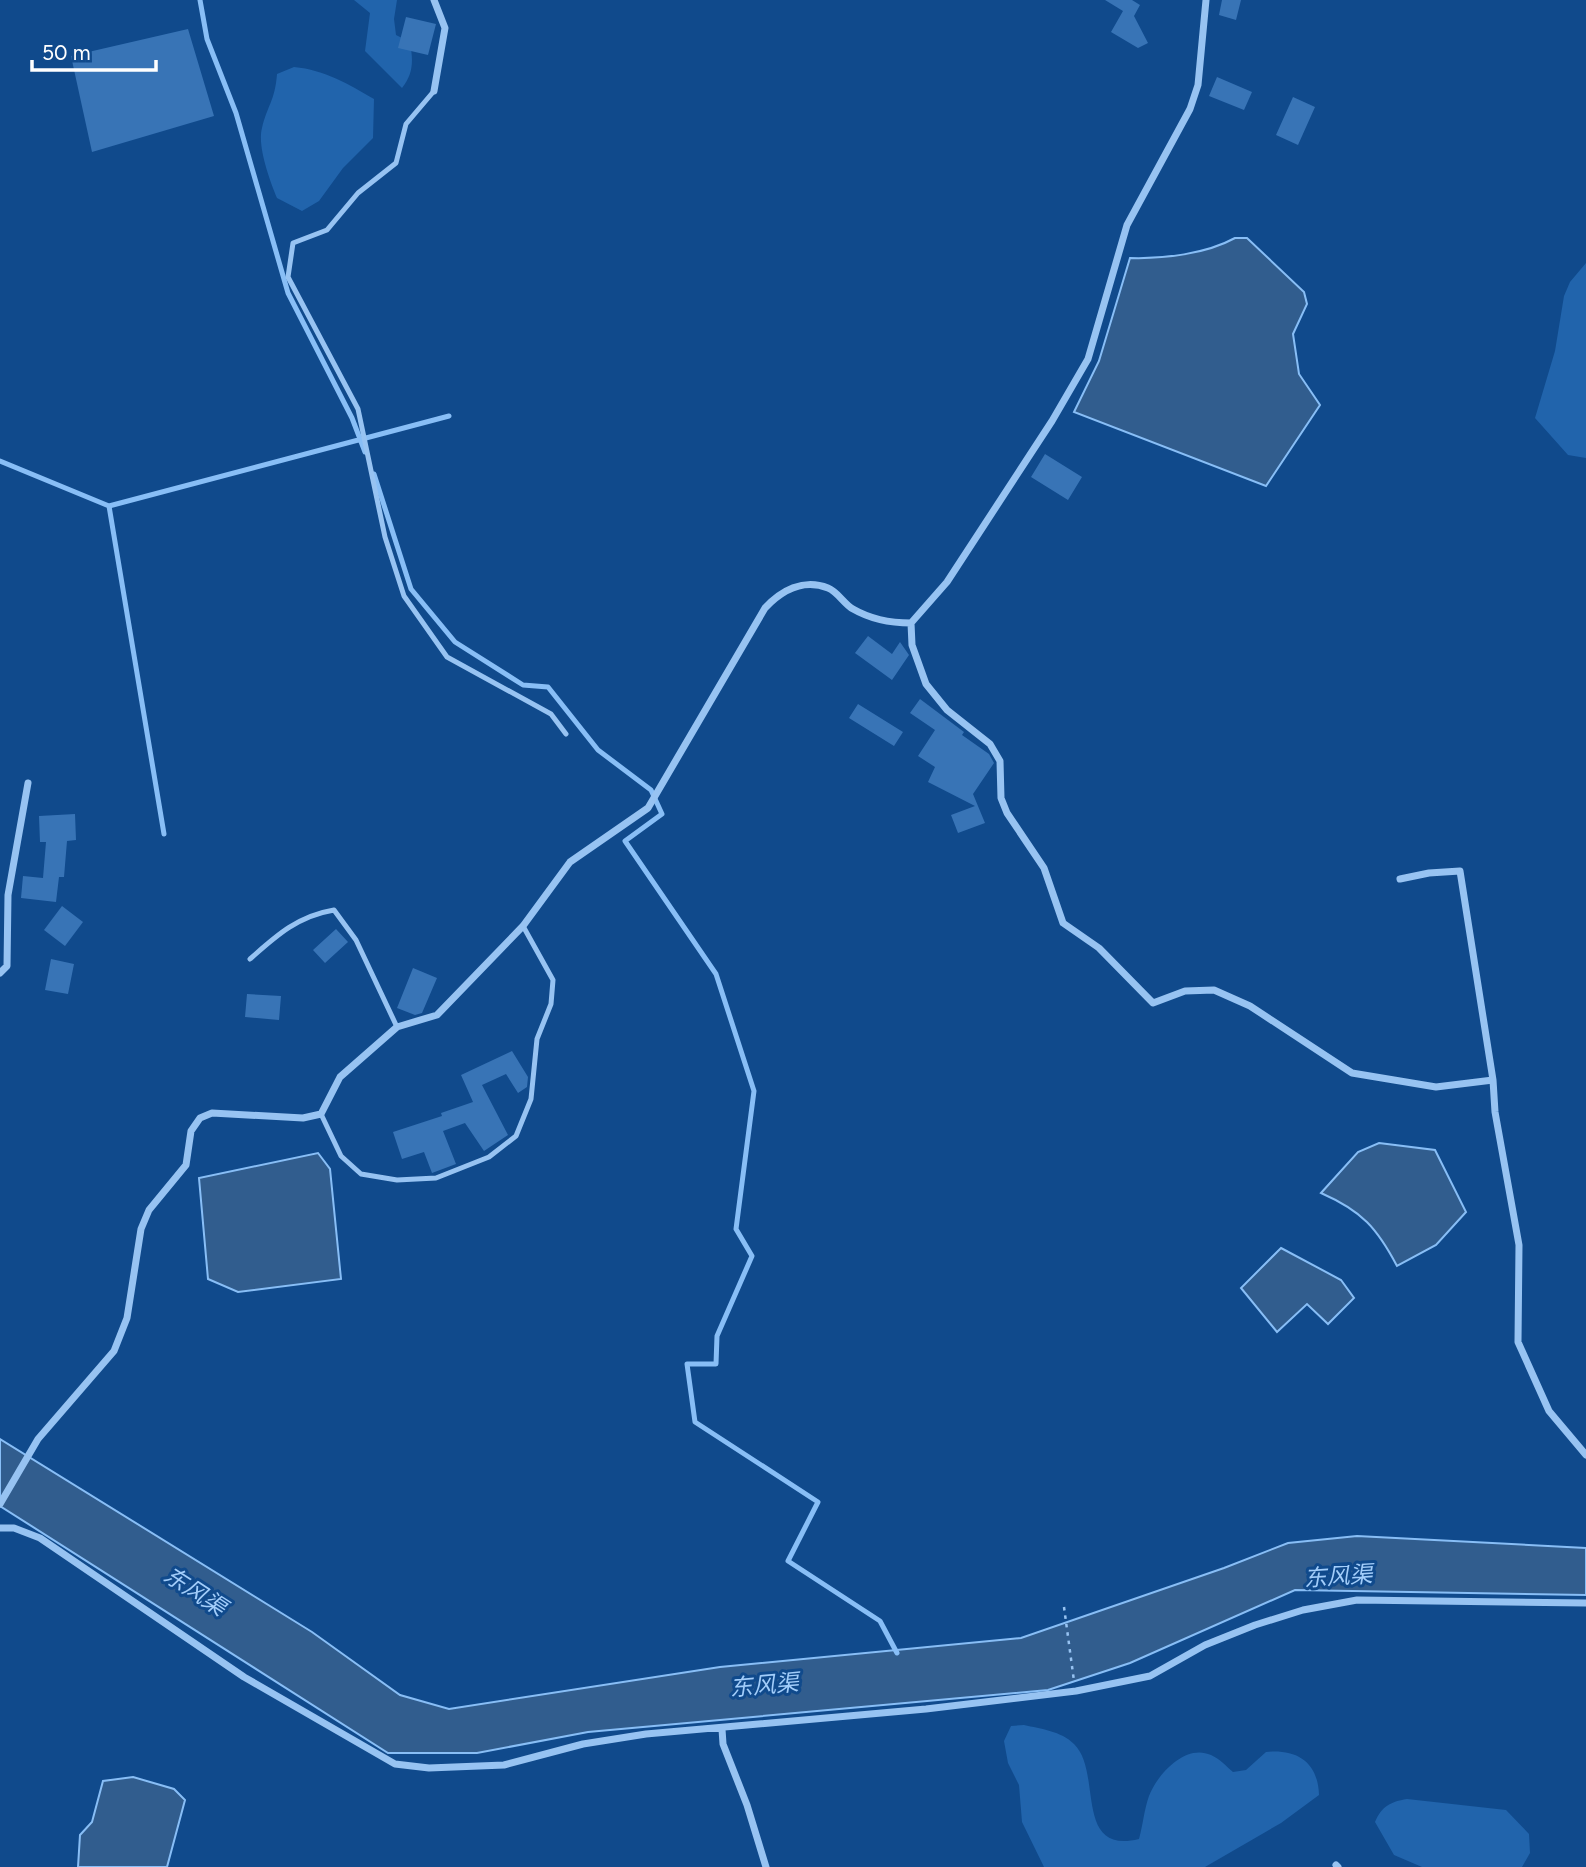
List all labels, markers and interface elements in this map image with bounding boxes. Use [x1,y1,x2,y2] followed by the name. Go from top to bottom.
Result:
[32,28,156,72] scale bar
[42,40,91,65] text: 50 m
[1303,1559,1376,1592] water label: 东风渠
[158,1560,234,1623] water label: 东风渠
[728,1668,803,1702] water label: 东风渠

